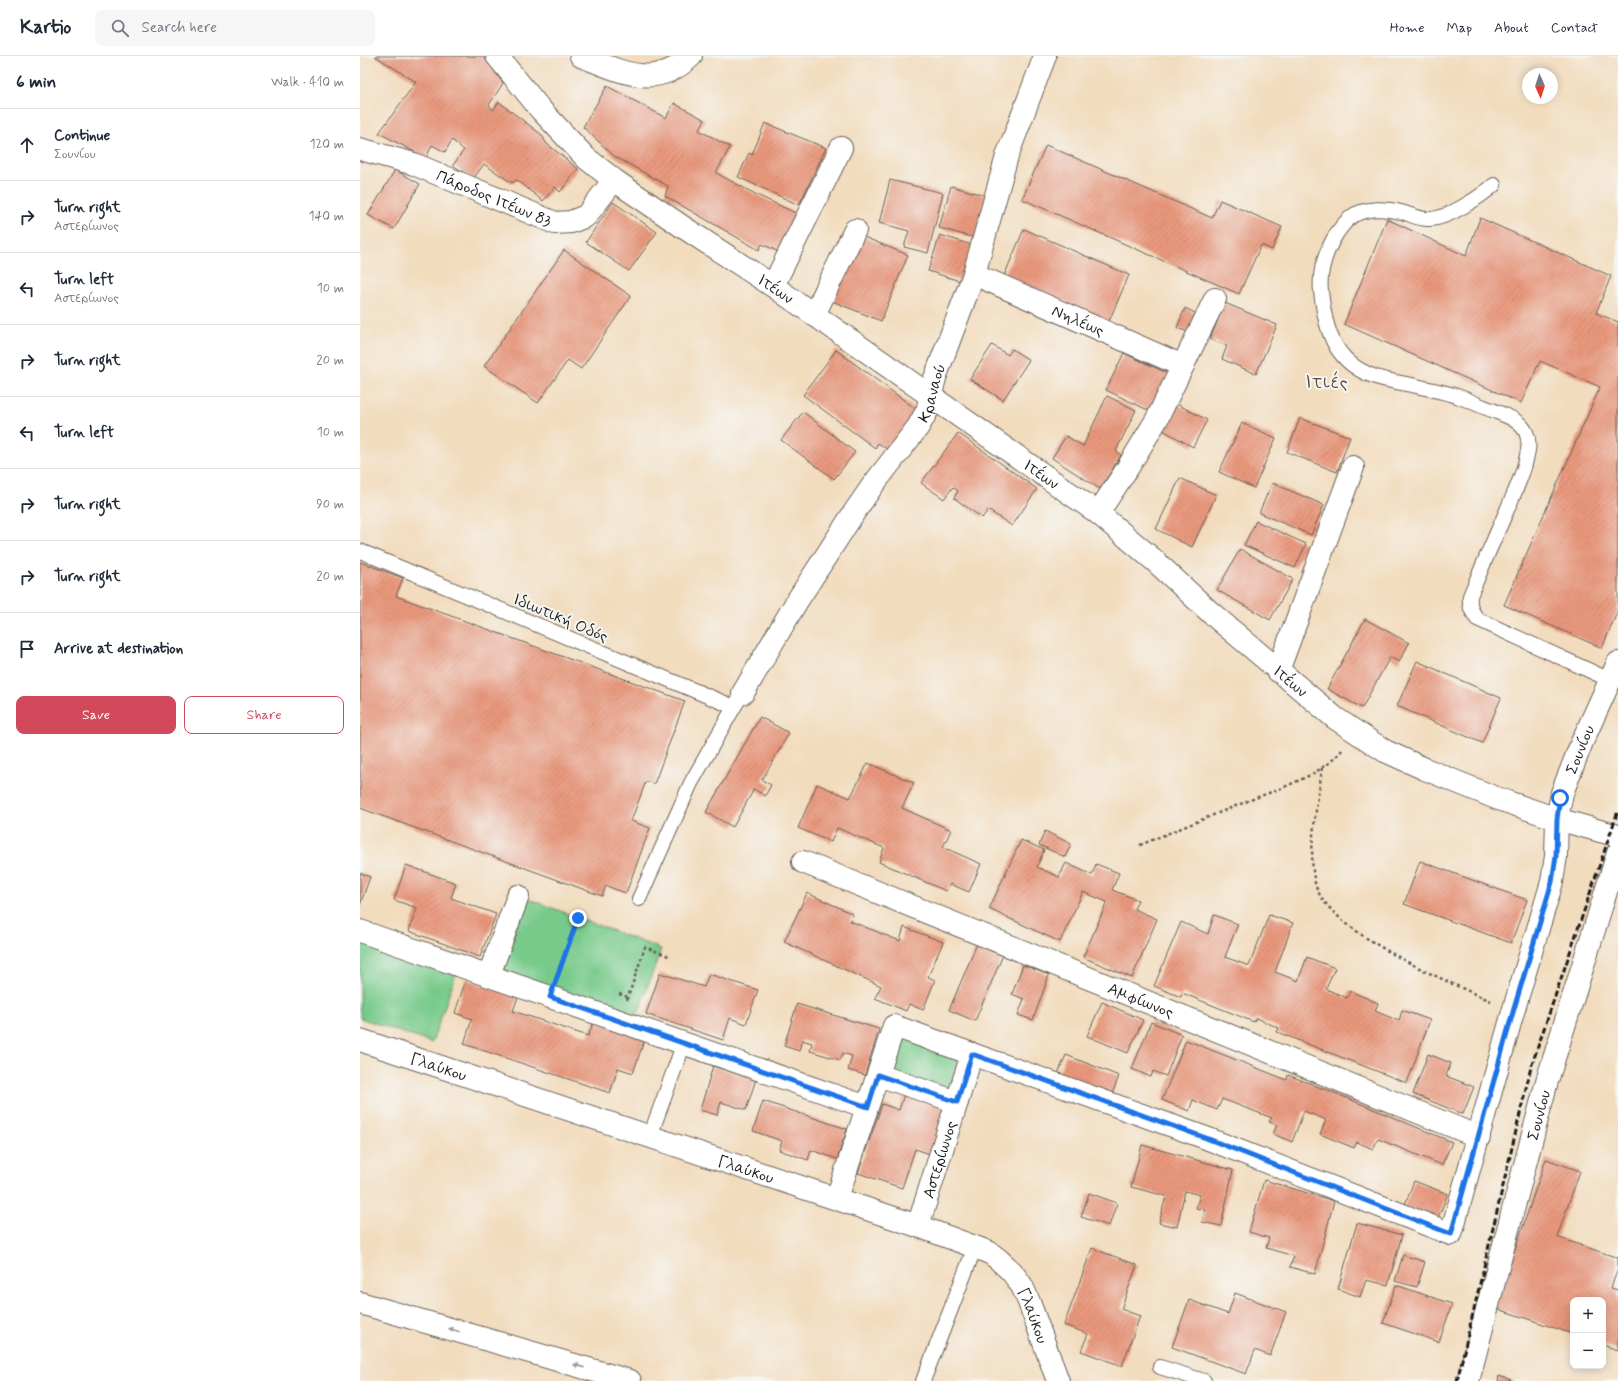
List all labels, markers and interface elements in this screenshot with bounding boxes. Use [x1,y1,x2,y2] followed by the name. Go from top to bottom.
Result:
[95,10,375,46] search box
[20,15,71,40] text: Kartio
[109,17,131,39] icon: search
[141,18,217,38] text: Search here
[1390,19,1424,37] text: Home
[1446,19,1472,37] text: Map
[1494,19,1529,37] text: About
[1551,19,1598,37] text: Contact
[1522,68,1558,104] north arrow
[16,71,56,93] text: 6 min
[271,74,344,91] text: Walk · 410 m
[54,126,110,146] text: Continue
[16,134,38,156] icon: ahead
[310,136,344,153] text: 120 m
[54,146,96,163] text: Σουνίου
[433,166,555,232] street label: Πάροδος Ιτέων 83
[54,198,121,218] text: Turn right
[16,206,38,228] icon: right
[309,208,344,225] text: 140 m
[54,218,119,235] text: Αστερίωνος
[54,270,114,290] text: Turn left
[753,270,797,309] street label: Ιτέων
[16,278,38,300] icon: left
[317,280,344,297] text: 10 m
[54,290,119,307] text: Αστερίωνος
[1048,301,1107,342] street label: Νηλέως
[16,350,38,372] icon: right
[54,351,121,371] text: Turn right
[316,352,344,369] text: 20 m
[914,361,952,427] street label: Κραναού
[1305,370,1349,395] district label: Ιτιές
[16,422,38,444] icon: left
[54,423,114,443] text: Turn left
[317,424,344,441] text: 10 m
[1019,455,1063,495] street label: Ιτέων
[16,494,38,516] icon: right
[54,495,121,515] text: Turn right
[316,496,344,513] text: 90 m
[16,566,38,588] icon: right
[54,567,121,587] text: Turn right
[316,568,344,585] text: 20 m
[510,589,611,648] street label: Ιδιωτική Οδός
[16,638,38,660] icon: arrive
[54,639,183,659] text: Arrive at destination
[1268,661,1311,702] street label: Ιτέων
[16,696,176,734] button: Save
[184,696,344,734] button: Share
[1561,722,1600,778] street label: Σουνίου
[1551,789,1569,807] route start
[569,909,587,927] route end
[1105,978,1177,1024] street label: Αμφίωνος
[407,1049,469,1087] street label: Γλαύκου
[1523,1088,1556,1143] street label: Σουνίου
[918,1118,962,1201] street label: Αστερίωνος
[715,1151,776,1189] street label: Γλαύκου
[1012,1285,1052,1347] street label: Γλαύκου
[1570,1297,1606,1369] map controls
[1570,1297,1606,1333] button: +
[448,1327,460,1333] one-way arrow
[1570,1333,1606,1369] button: −
[573,1363,585,1369] one-way arrow

